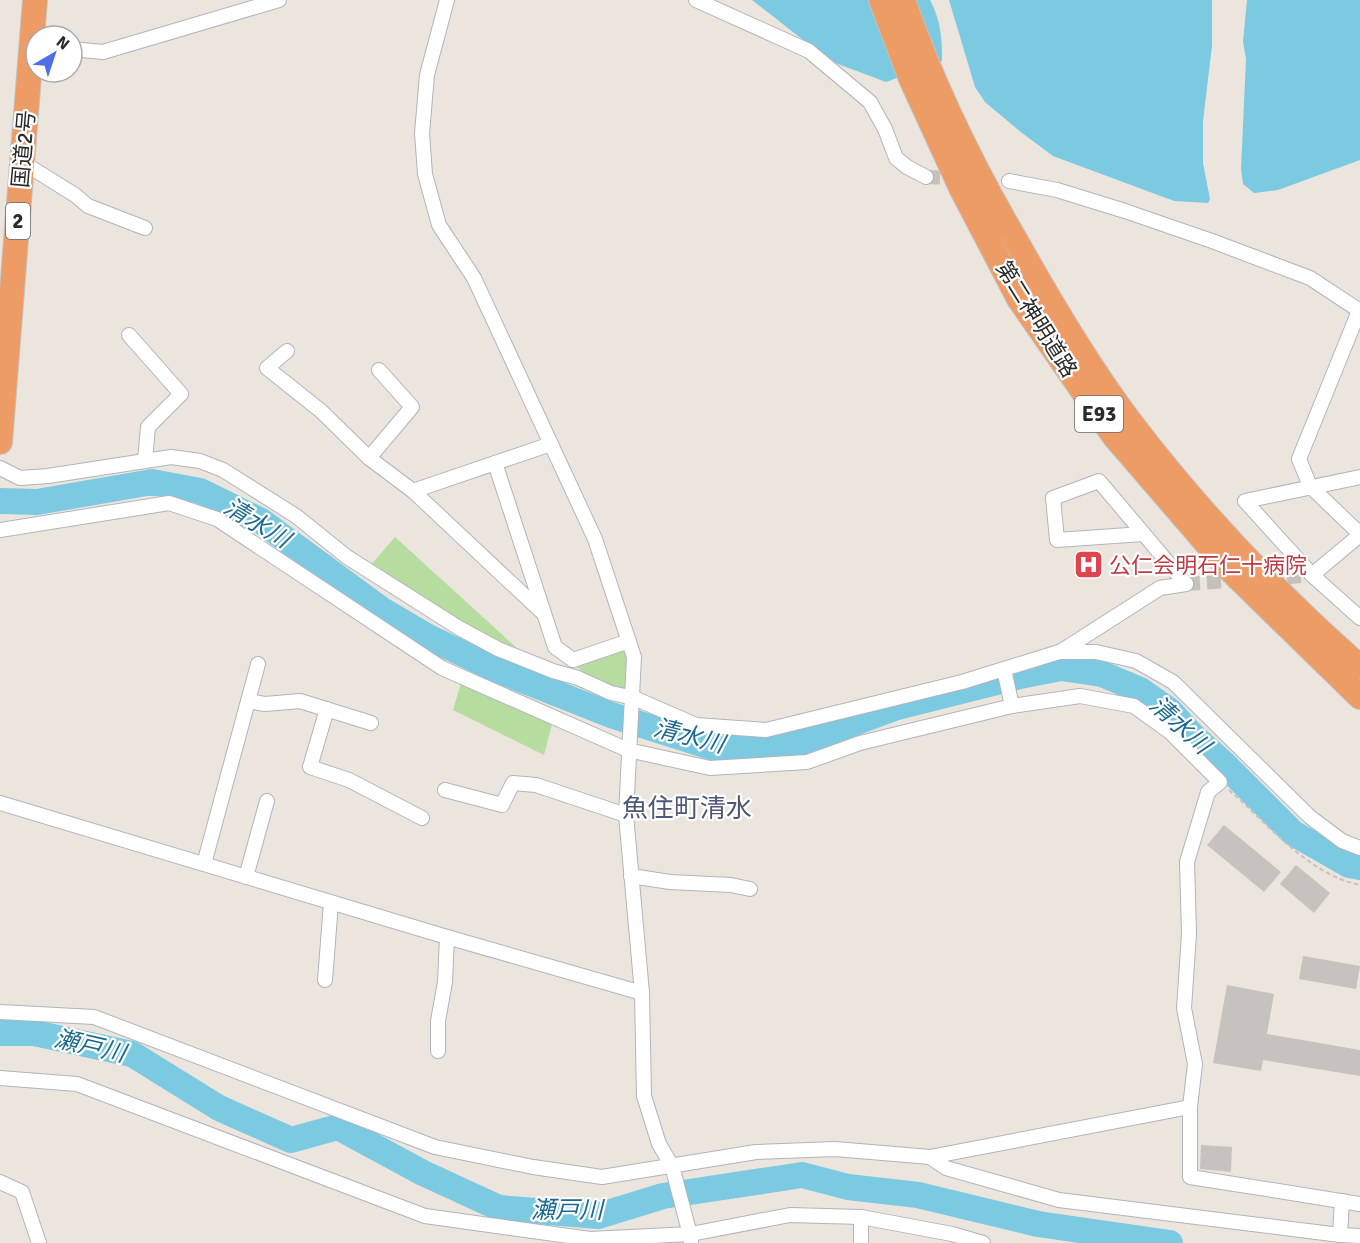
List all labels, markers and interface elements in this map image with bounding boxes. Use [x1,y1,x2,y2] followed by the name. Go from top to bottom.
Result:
[24,24,84,84] north arrow
[52,32,73,54] text: N
[7,109,40,189] street label: 国道2号
[6,203,30,239] road number: 2
[990,256,1083,382] street label: 第二神明道路
[1075,396,1123,432] road number: E93
[218,492,298,556] water label: 清水川
[1072,549,1104,581] hospital icon: 公仁会明石仁十病院
[1109,552,1307,579] place label: 公仁会明石仁十病院
[1143,690,1219,762] water label: 清水川
[650,713,730,760] water label: 清水川
[622,793,752,825] district label: 魚住町清水
[52,1023,131,1069] water label: 瀬戸川
[531,1195,606,1225] water label: 瀬戸川

